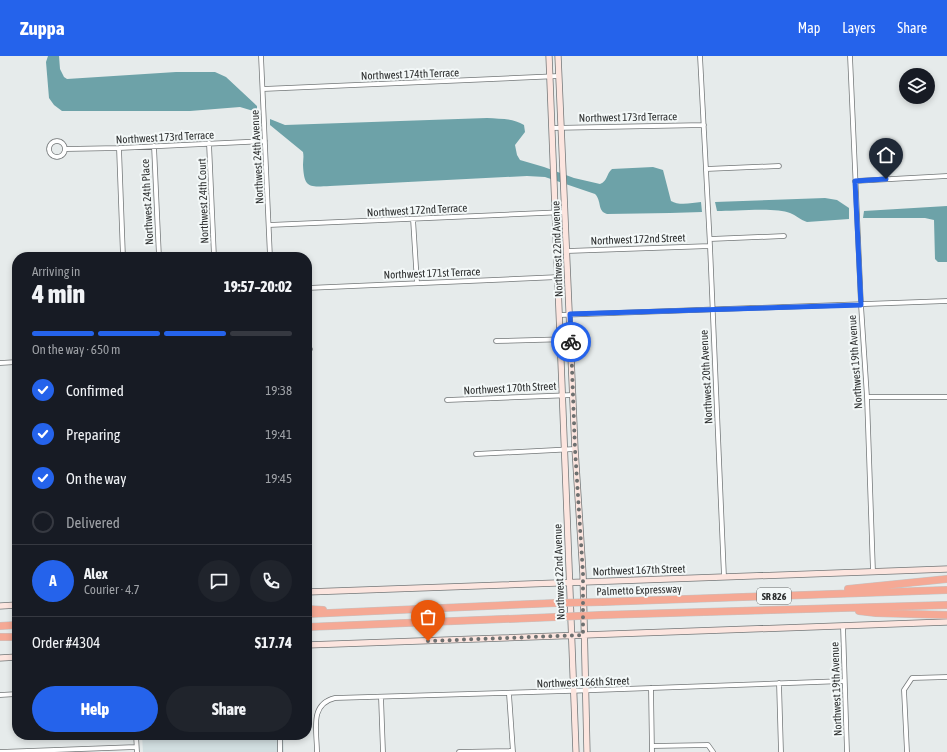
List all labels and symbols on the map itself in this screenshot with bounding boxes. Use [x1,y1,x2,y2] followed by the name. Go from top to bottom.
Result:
[361,66,459,82] street label: Northwest 174th Terrace
[249,110,265,204] street label: Northwest 24th Avenue
[579,110,677,124] street label: Northwest 173rd Terrace
[116,128,214,146] street label: Northwest 173rd Terrace
[869,138,903,179] pin
[196,158,210,244] street label: Northwest 24th Court
[139,159,155,245] street label: Northwest 24th Place
[367,201,467,219] street label: Northwest 172nd Terrace
[549,201,565,297] street label: Northwest 22nd Avenue
[590,231,686,247] street label: Northwest 172nd Street
[383,265,481,281] street label: Northwest 171st Terrace
[846,315,864,409] street label: Northwest 19th Avenue
[551,322,591,362] courier
[698,330,714,424] street label: Northwest 20th Avenue
[463,380,557,396] street label: Northwest 170th Street
[551,524,567,620] street label: Northwest 22nd Avenue
[592,562,686,578] street label: Northwest 167th Street
[596,582,682,597] street label: Palmetto Expressway
[757,588,791,604] road number: SR 826
[411,600,445,641] pin
[828,642,844,736] street label: Northwest 19th Avenue
[536,674,630,690] street label: Northwest 166th Street

